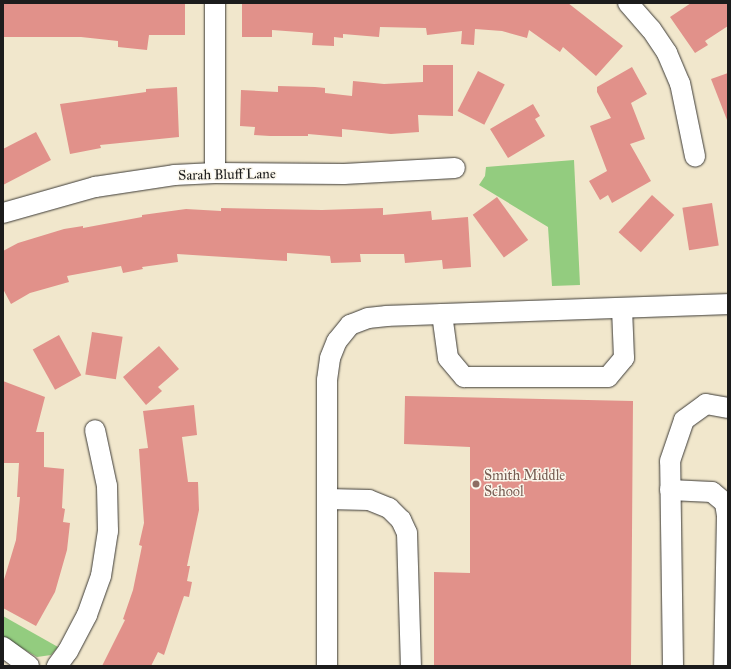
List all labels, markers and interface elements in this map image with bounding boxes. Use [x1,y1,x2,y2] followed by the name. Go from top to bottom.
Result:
[178,166,276,184] street label: Sarah Bluff Lane
[484,468,565,500] place label: Smith Middle School
[471,479,481,489] marker: Smith Middle School

